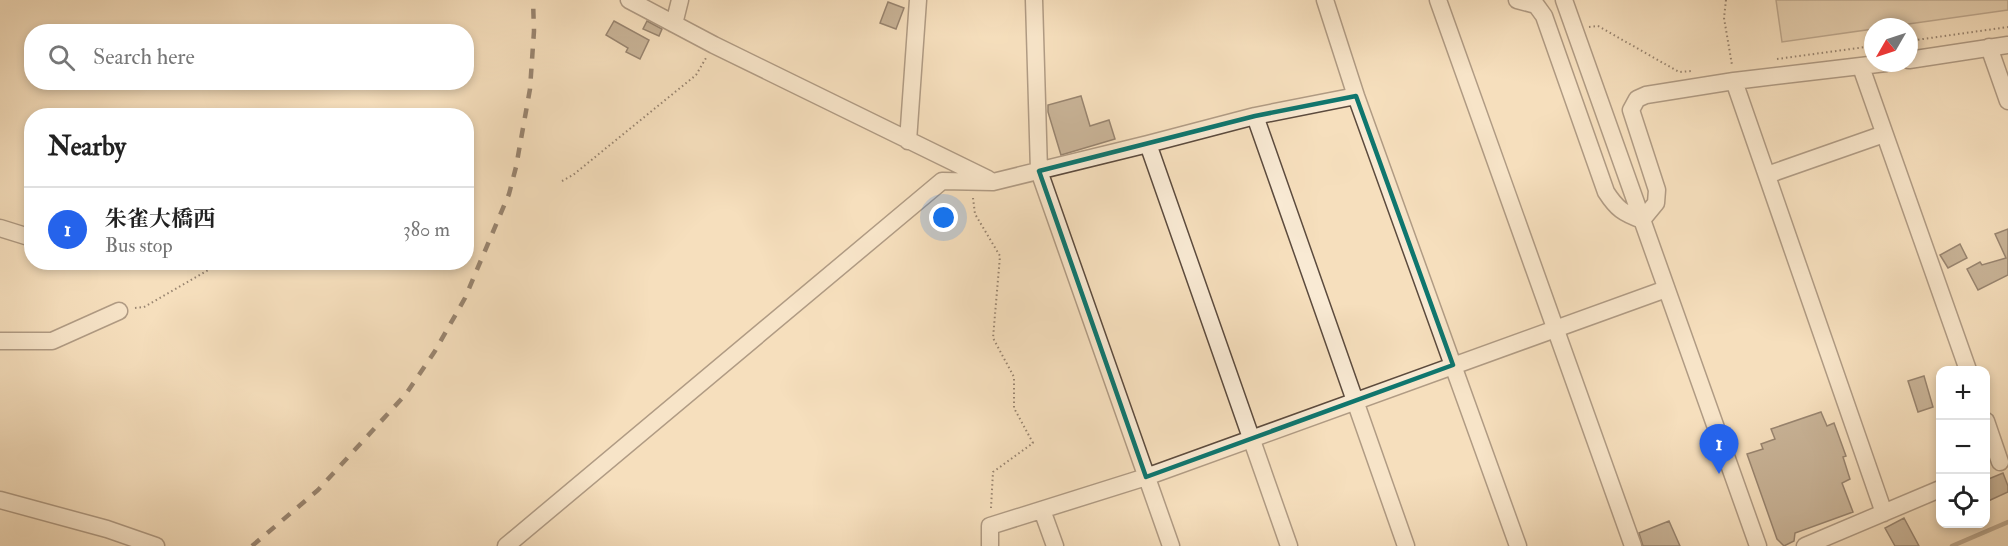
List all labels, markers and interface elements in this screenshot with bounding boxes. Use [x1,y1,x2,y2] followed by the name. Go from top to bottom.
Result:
[1864,18,1918,72] north arrow
[24,24,474,90] search box
[45,41,78,74] icon: search
[93,43,195,71] text: Search here
[48,131,126,163] text: Nearby
[929,203,958,232] your location
[105,205,215,233] text: 朱雀大橋西
[64,217,71,242] text: 1
[403,217,450,242] text: 380 m
[105,233,173,258] text: Bus stop
[1936,366,1990,528] map controls
[1936,366,1990,420] button: +
[1936,420,1990,474] button: −
[1700,424,1738,474] pin: 1
[1936,474,1990,528] button: locate

